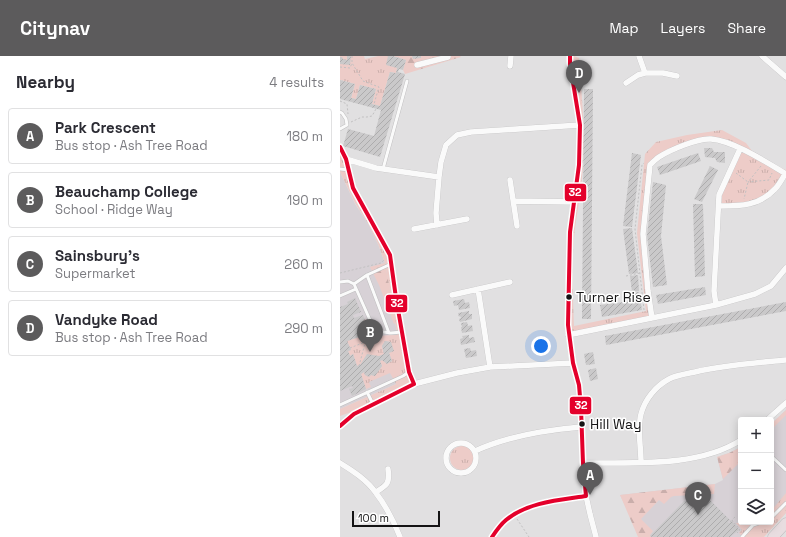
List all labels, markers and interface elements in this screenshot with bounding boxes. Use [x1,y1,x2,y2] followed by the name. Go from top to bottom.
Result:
[20,16,90,41] text: Citynav
[609,19,639,37] text: Map
[661,19,705,37] text: Layers
[727,19,766,37] text: Share
[566,60,592,93] pin: D
[16,71,75,93] text: Nearby
[269,74,324,91] text: 4 results
[55,118,156,137] text: Park Crescent
[26,128,34,145] text: A
[287,128,323,145] text: 180 m
[55,137,208,154] text: Bus stop · Ash Tree Road
[55,182,198,201] text: Beauchamp College
[564,183,587,202] line badge: 32
[568,185,582,199] text: 32
[26,192,34,209] text: B
[287,192,323,209] text: 190 m
[55,201,173,218] text: School · Ridge Way
[55,246,140,265] text: Sainsbury's
[26,256,34,273] text: C
[284,256,323,273] text: 260 m
[55,265,136,282] text: Supermarket
[576,288,651,306] place label: Turner Rise
[564,292,574,302] marker: Turner Rise
[385,294,408,313] line badge: 32
[390,296,404,310] text: 32
[55,310,158,329] text: Vandyke Road
[357,319,383,352] pin: B
[26,320,34,337] text: D
[284,320,323,337] text: 290 m
[55,329,208,346] text: Bus stop · Ash Tree Road
[531,336,551,356] your location
[569,396,592,415] line badge: 32
[574,398,588,412] text: 32
[590,415,642,433] place label: Hill Way
[738,417,774,525] map controls
[738,417,774,453] button: +
[577,419,587,429] marker: Hill Way
[738,453,774,489] button: −
[577,462,603,495] pin: A
[685,482,711,515] pin: C
[738,489,774,525] button: layers
[352,509,440,528] scale bar
[358,511,389,525] text: 100 m

